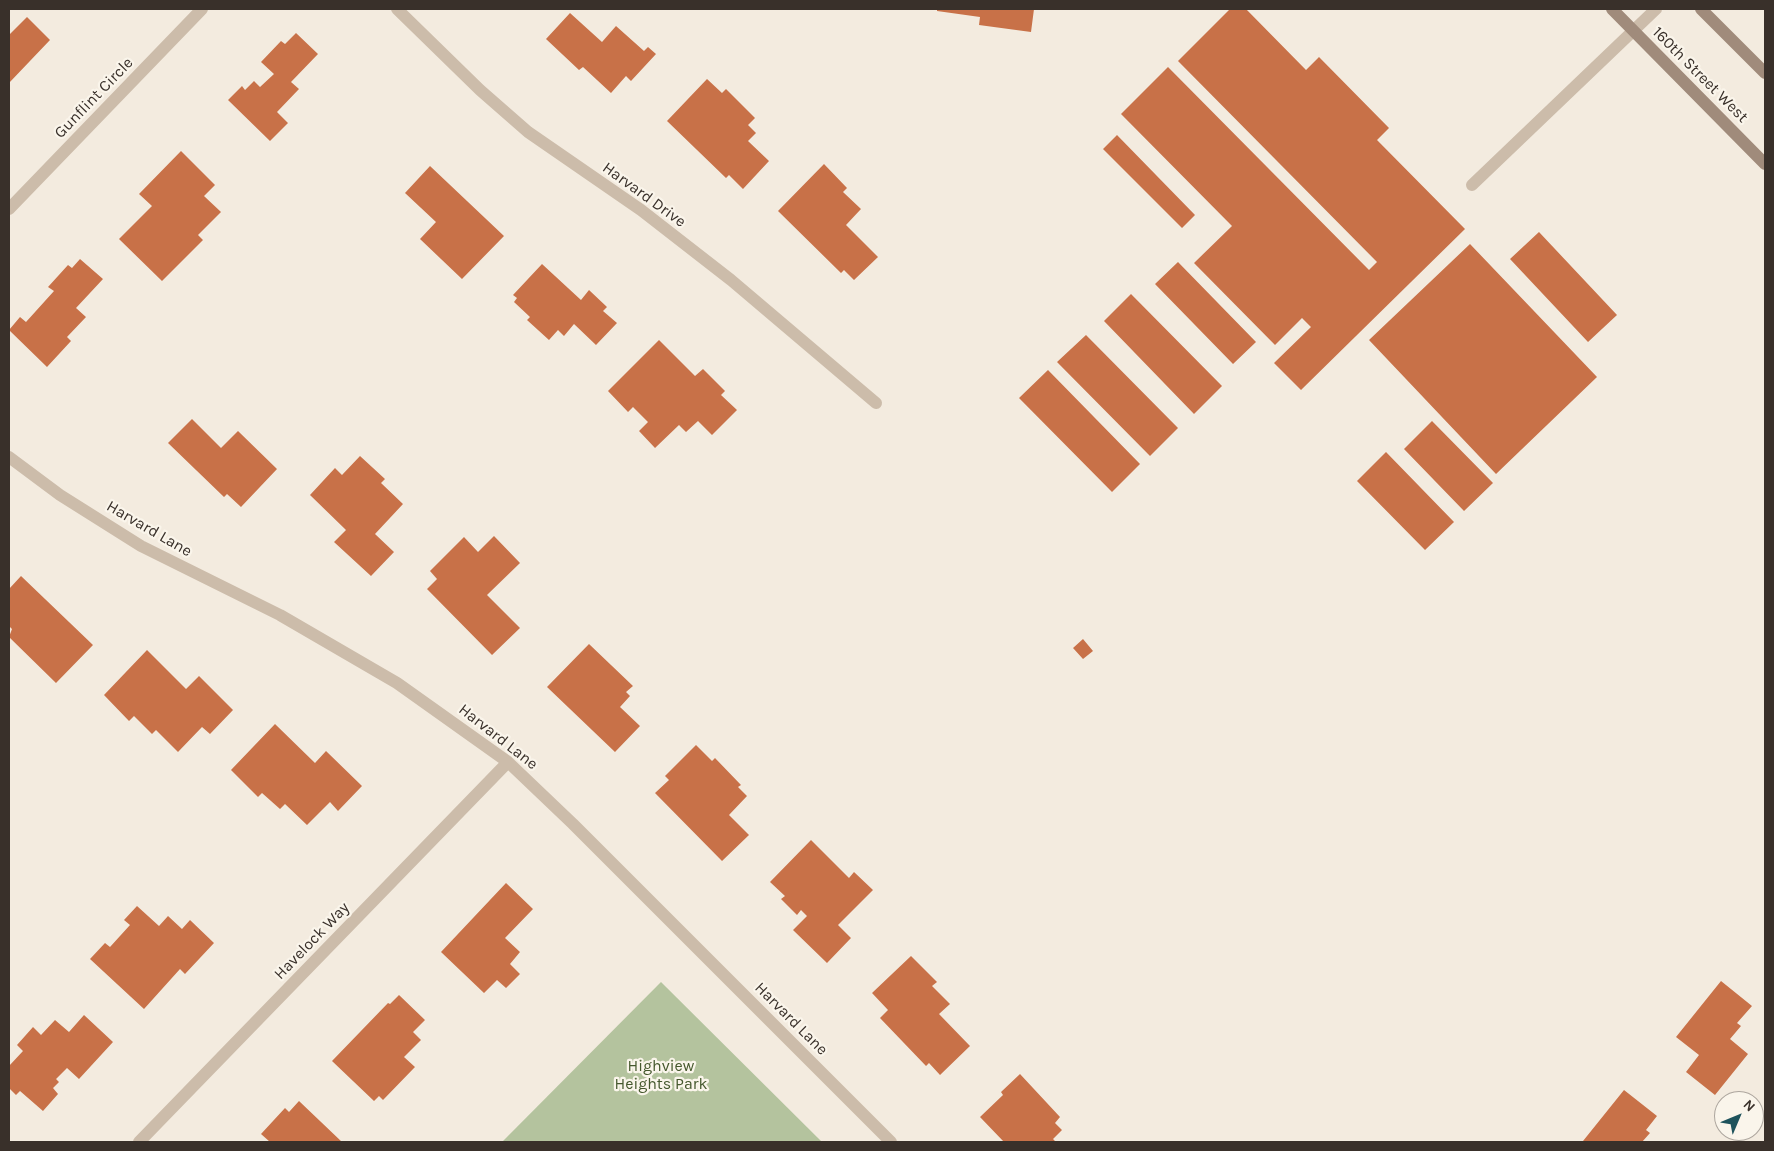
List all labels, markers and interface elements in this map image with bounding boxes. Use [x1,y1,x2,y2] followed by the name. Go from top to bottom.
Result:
[1648,23,1752,127] street label: 160th Street West
[51,54,137,142] street label: Gunflint Circle
[598,158,690,232] street label: Harvard Drive
[103,497,195,561] street label: Harvard Lane
[455,700,541,774] street label: Harvard Lane
[270,898,354,984] street label: Havelock Way
[750,978,832,1060] street label: Harvard Lane
[614,1056,708,1094] park label: Highview Heights Park
[1714,1091,1764,1141] north arrow
[1740,1096,1759,1115] text: N

